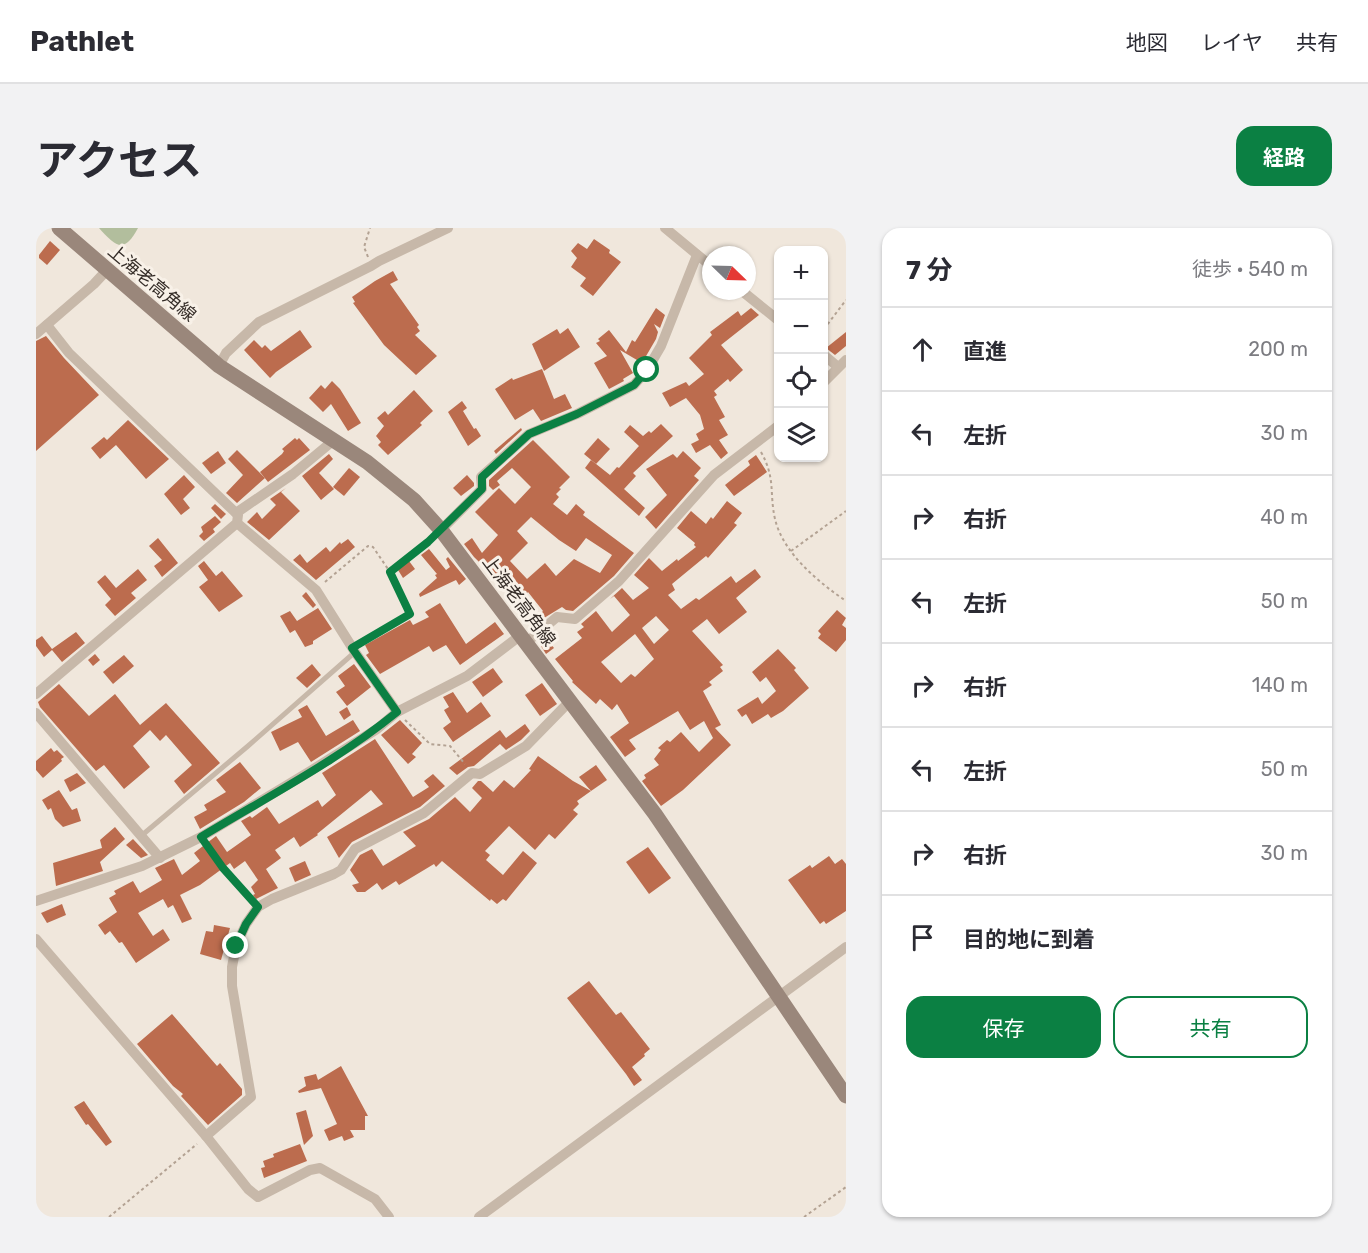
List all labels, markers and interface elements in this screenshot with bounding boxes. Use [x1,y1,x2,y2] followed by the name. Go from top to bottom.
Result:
[30,25,134,58] text: Pathlet
[1126,30,1168,55] text: 地図
[1201,30,1263,55] text: レイヤ
[1296,30,1338,55] text: 共有
[1236,126,1332,186] button: 経路
[36,136,202,186] text: アクセス
[104,240,200,326] street label: 上海老高角線
[702,246,756,300] north arrow
[774,246,828,462] map controls
[774,246,828,300] button: +
[906,255,952,286] text: 7 分
[1192,257,1308,281] text: 徒歩 · 540 m
[774,300,828,354] button: −
[906,333,939,366] icon: ahead
[1248,337,1308,361] text: 200 m
[963,338,1007,365] text: 直進
[774,354,828,408] button: locate
[633,356,659,382] route start
[774,408,828,462] button: layers
[906,417,939,450] icon: left
[1261,421,1308,445] text: 30 m
[963,422,1007,449] text: 左折
[906,501,939,534] icon: right
[1260,505,1308,529] text: 40 m
[963,506,1007,533] text: 右折
[478,551,560,651] street label: 上海老高角線
[906,585,939,618] icon: left
[1261,589,1308,613] text: 50 m
[963,590,1007,617] text: 左折
[906,669,939,702] icon: right
[1252,673,1308,697] text: 140 m
[963,674,1007,701] text: 右折
[906,753,939,786] icon: left
[1261,757,1308,781] text: 50 m
[963,758,1007,785] text: 左折
[906,837,939,870] icon: right
[1261,841,1308,865] text: 30 m
[963,842,1007,869] text: 右折
[906,921,939,954] icon: arrive
[963,926,1095,953] text: 目的地に到着
[222,932,248,958] route end
[906,996,1101,1058] button: 保存
[1113,996,1308,1058] button: 共有

